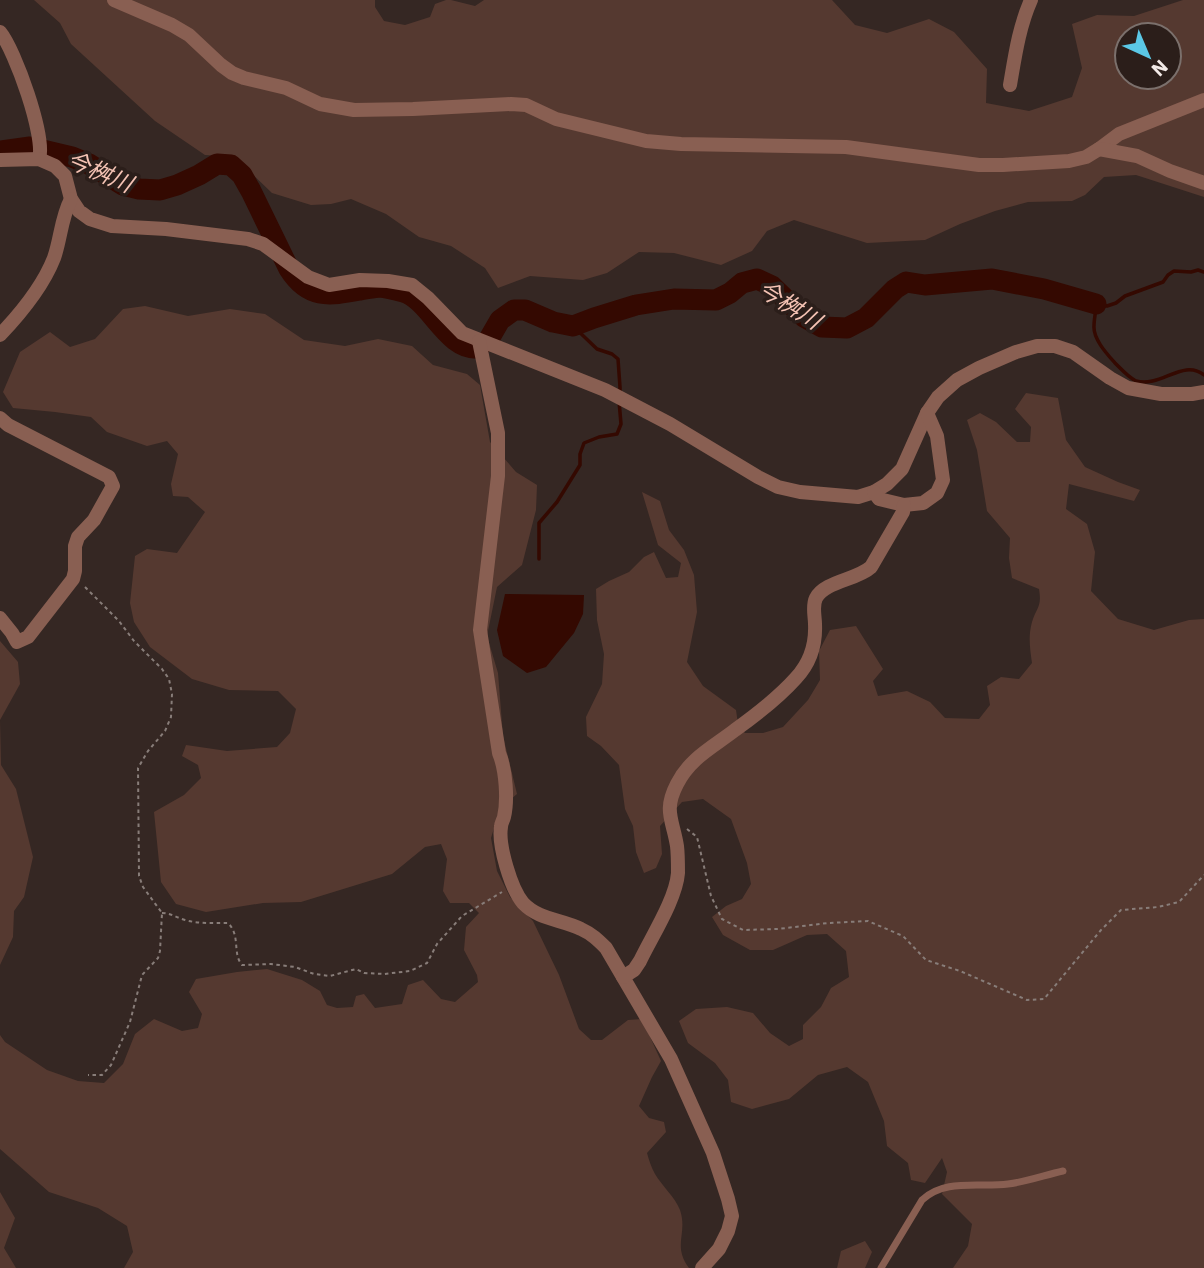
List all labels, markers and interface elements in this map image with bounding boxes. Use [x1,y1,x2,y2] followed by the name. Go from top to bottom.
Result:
[1113,21,1183,91] north arrow
[1147,55,1173,82] text: N
[62,144,140,199] water label: 今桝川
[753,273,830,337] water label: 今桝川

